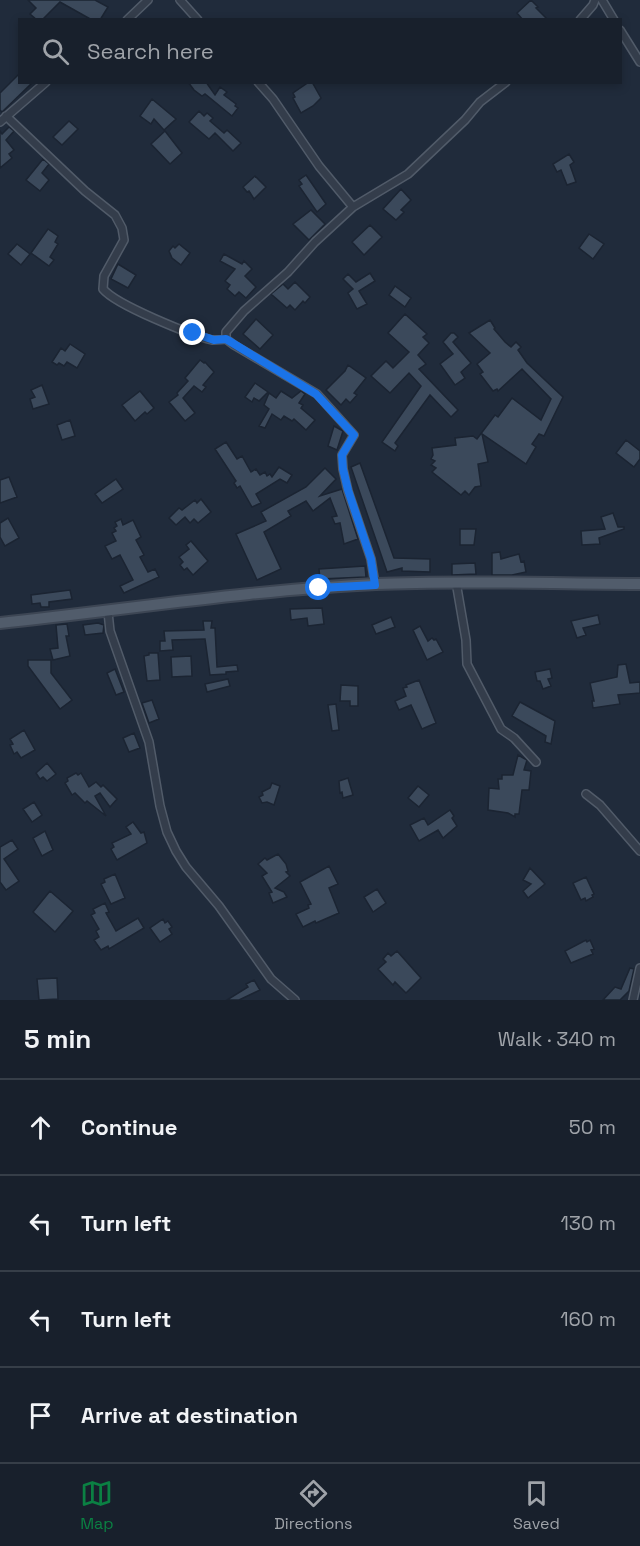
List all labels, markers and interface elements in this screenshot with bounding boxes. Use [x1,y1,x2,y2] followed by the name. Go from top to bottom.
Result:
[18,18,622,84] search box
[39,35,72,68] icon: search
[87,37,214,65] text: Search here
[179,319,205,345] route end
[305,574,331,600] route start
[24,1022,91,1056] text: 5 min
[498,1026,616,1052] text: Walk · 340 m
[24,1111,57,1144] icon: ahead
[81,1113,177,1141] text: Continue
[569,1114,616,1140] text: 50 m
[24,1207,57,1240] icon: left
[81,1209,171,1237] text: Turn left
[560,1210,616,1236] text: 130 m
[24,1303,57,1336] icon: left
[81,1305,171,1333] text: Turn left
[560,1306,616,1332] text: 160 m
[24,1399,57,1432] icon: arrive
[81,1401,298,1429] text: Arrive at destination
[80,1477,114,1534] tab: Map
[274,1477,353,1534] tab: Directions
[513,1477,560,1534] tab: Saved

